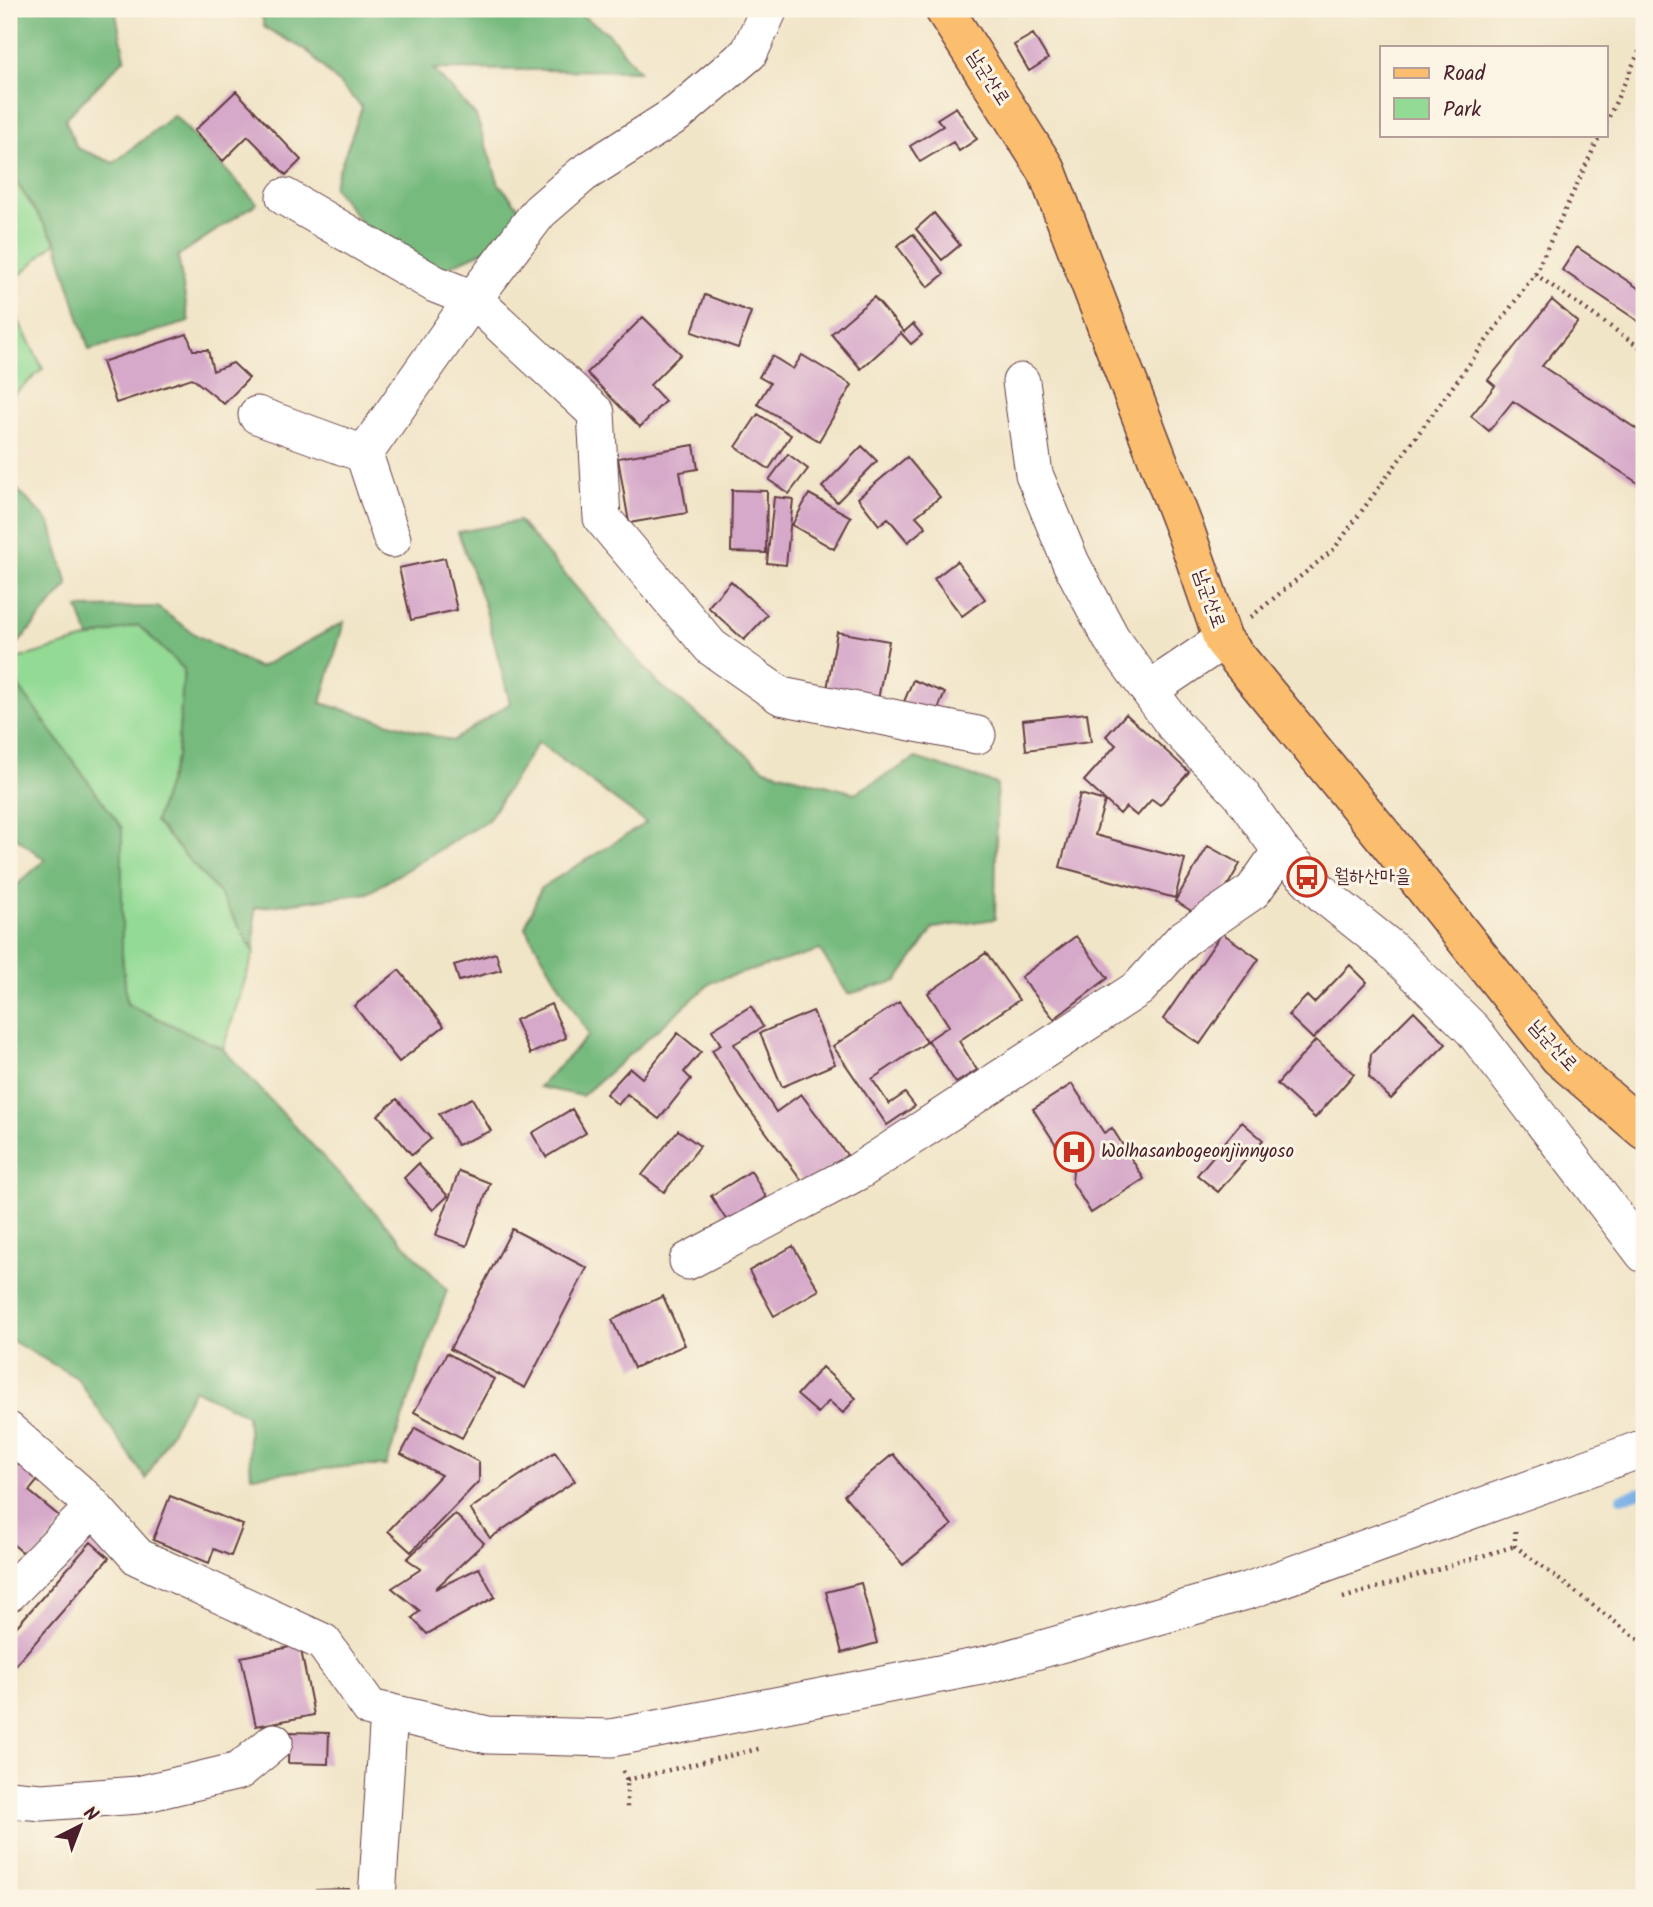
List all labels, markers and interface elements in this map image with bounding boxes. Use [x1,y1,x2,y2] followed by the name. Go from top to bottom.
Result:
[959,44,1017,112] street label: 남군산로
[1380,46,1608,136] legend
[1443,58,1486,91] text: Road
[1443,94,1481,127] text: Park
[1185,565,1233,633] street label: 남군산로
[1286,856,1328,898] bus stop icon: 월하산마을
[1334,862,1410,892] place label: 월하산마을
[1521,1013,1585,1079] street label: 남군산로
[1053,1131,1095,1173] hospital icon: Wolhasanbogeonjinnyoso
[1101,1137,1294,1167] place label: Wolhasanbogeonjinnyoso
[46,1792,116,1862] north arrow
[76,1800,105,1830] text: N

